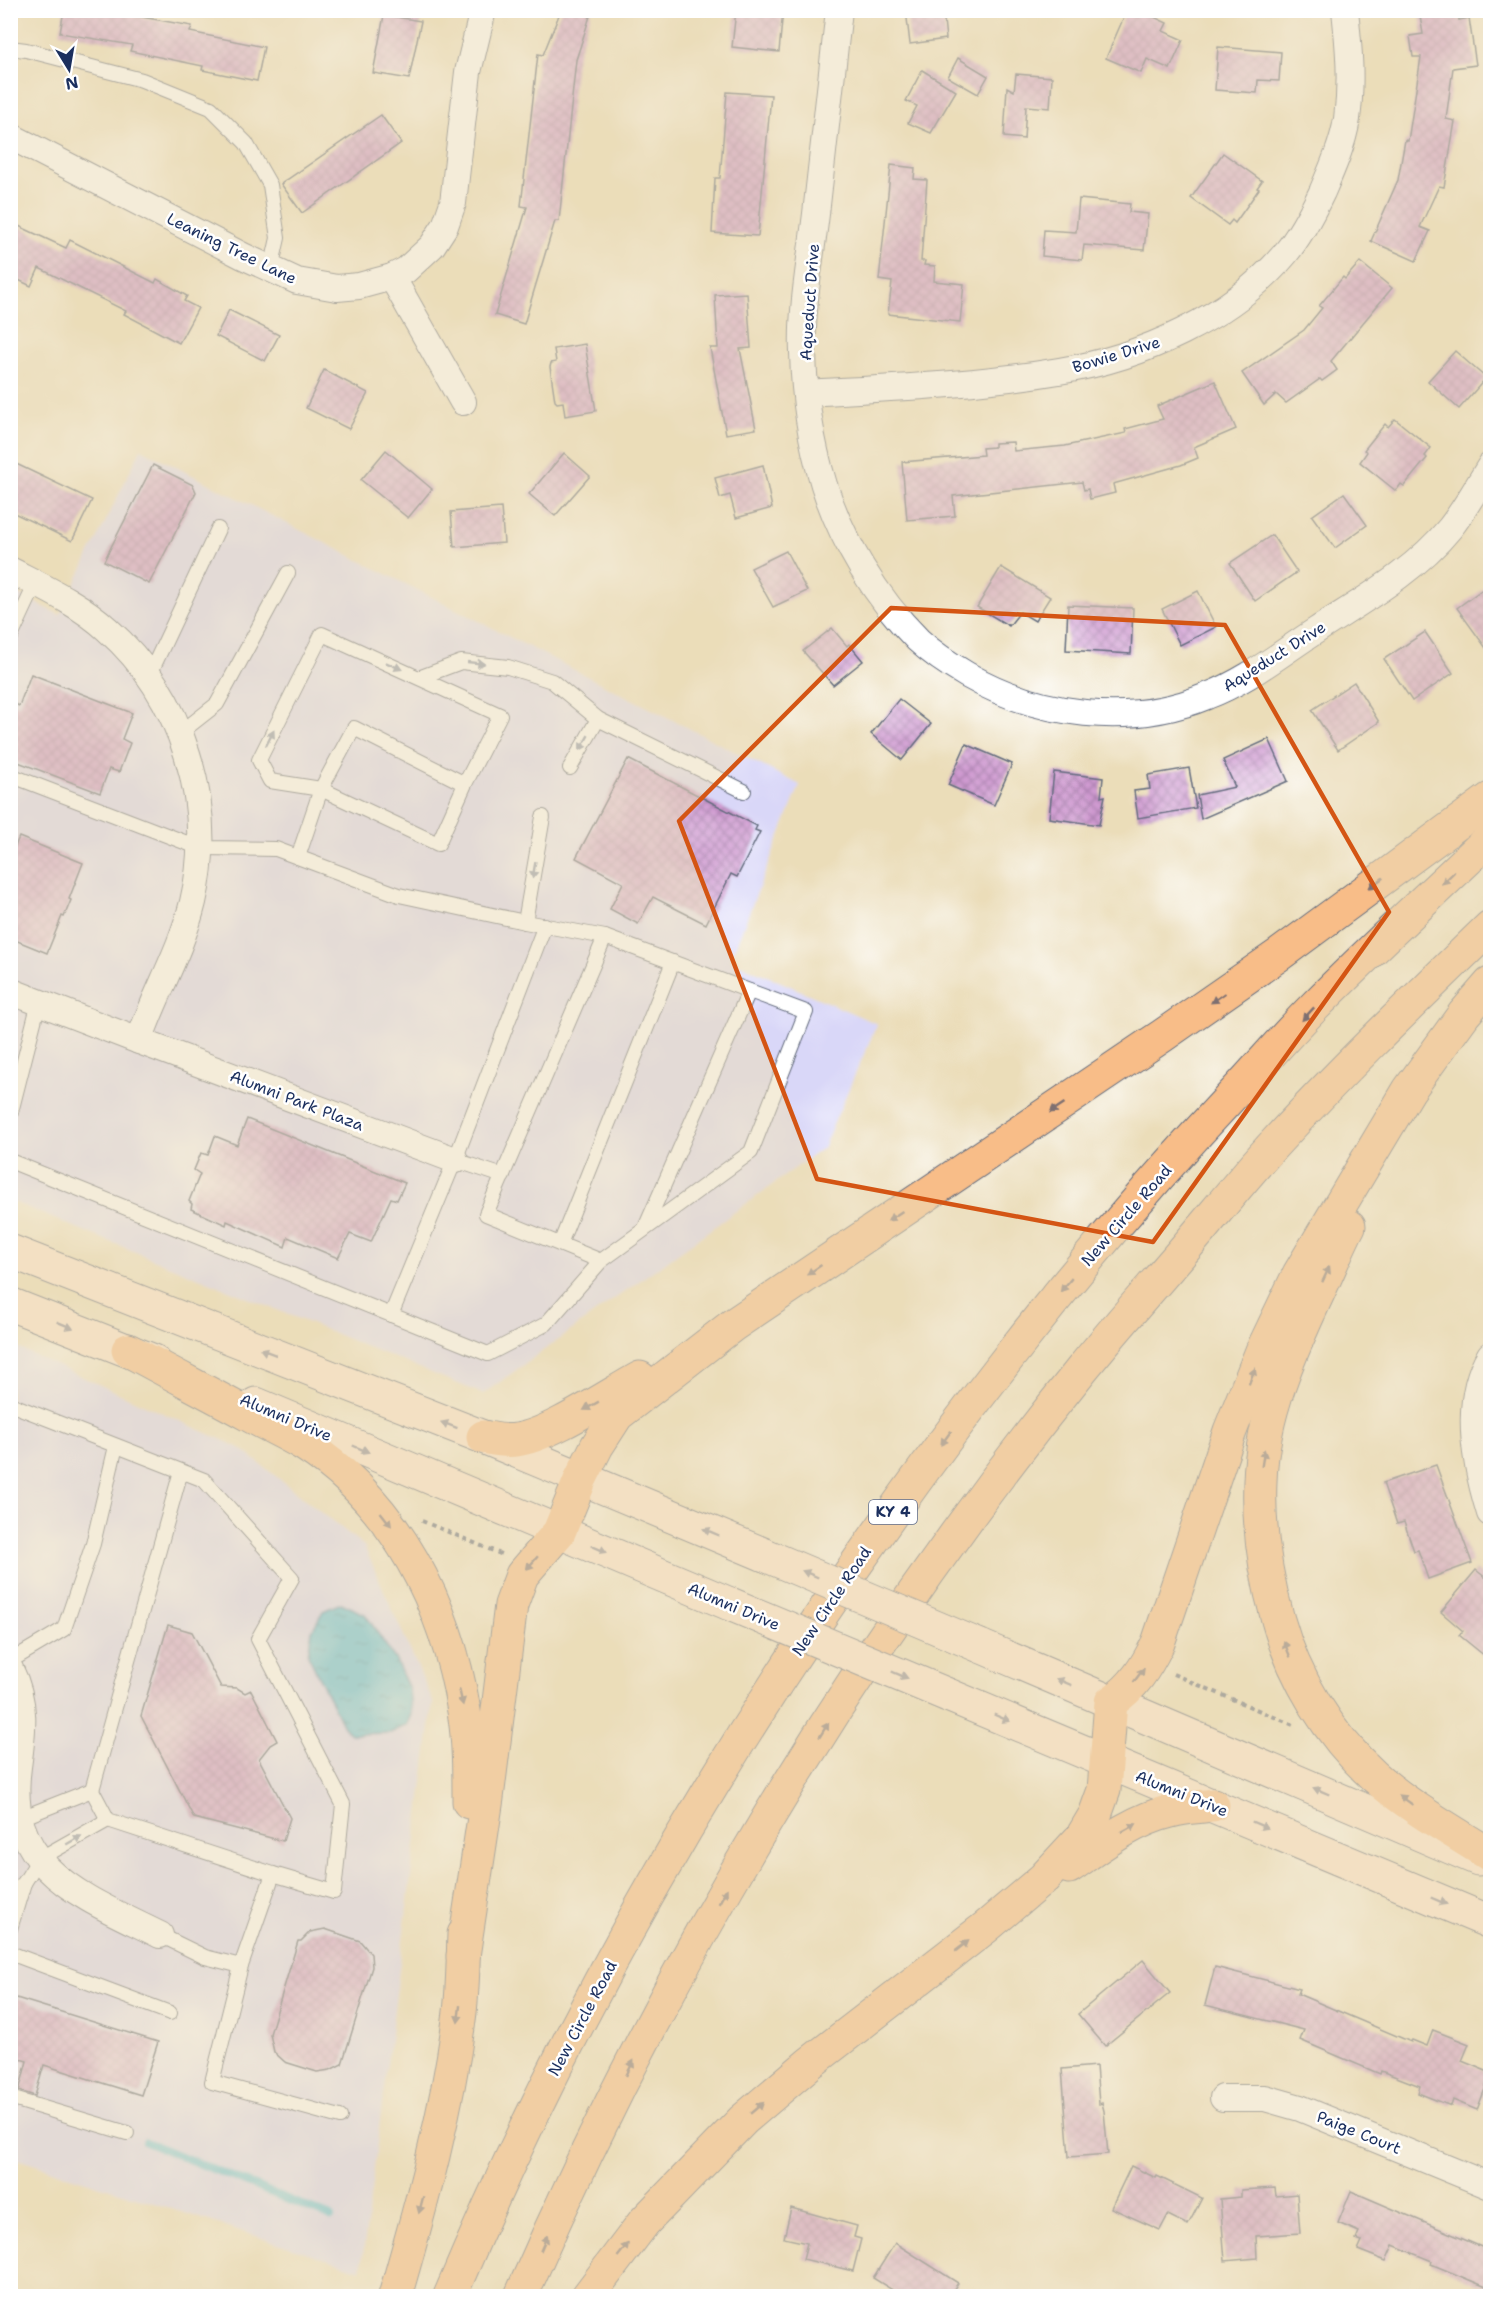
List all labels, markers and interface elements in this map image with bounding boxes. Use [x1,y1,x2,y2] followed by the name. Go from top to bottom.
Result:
[39,39,99,99] north arrow
[64,72,80,95] text: N
[163,208,300,289] street label: Leaning Tree Lane
[795,243,824,361] street label: Aqueduct Drive
[1070,331,1163,378] street label: Bowie Drive
[1219,616,1330,696] street label: Aqueduct Drive
[467,658,486,668] one-way arrow
[386,661,404,671] one-way arrow
[265,729,275,746] one-way arrow
[579,735,589,752] one-way arrow
[529,861,538,880] one-way arrow
[1442,871,1456,885] one-way arrow
[1368,877,1383,889] one-way arrow
[1210,992,1226,1004] one-way arrow
[1301,1006,1315,1021] one-way arrow
[227,1065,367,1136] street label: Alumni Park Plaza
[1048,1102,1065,1113] one-way arrow
[1076,1160,1176,1270] street label: New Circle Road
[886,1211,903,1222] one-way arrow
[806,1265,823,1276] one-way arrow
[1322,1266,1331,1283] one-way arrow
[1060,1277,1073,1293] one-way arrow
[56,1321,74,1330] one-way arrow
[259,1346,277,1356] one-way arrow
[1247,1366,1257,1384] one-way arrow
[237,1389,335,1446] street label: Alumni Drive
[582,1401,599,1411] one-way arrow
[440,1419,458,1429] one-way arrow
[941,1431,953,1446] one-way arrow
[353,1444,371,1454] one-way arrow
[1259,1448,1268,1467] one-way arrow
[869,1500,917,1524] road number: KY 4
[379,1511,392,1527] one-way arrow
[702,1527,720,1537] one-way arrow
[787,1542,876,1660] street label: New Circle Road
[590,1545,608,1554] one-way arrow
[525,1556,539,1571] one-way arrow
[801,1569,819,1579] one-way arrow
[685,1578,783,1635] street label: Alumni Drive
[1282,1640,1291,1658] one-way arrow
[1133,1668,1145,1684] one-way arrow
[891,1671,909,1680] one-way arrow
[1055,1677,1073,1687] one-way arrow
[457,1688,466,1707] one-way arrow
[993,1714,1011,1723] one-way arrow
[818,1721,829,1738] one-way arrow
[1132,1765,1231,1822] street label: Alumni Drive
[1312,1787,1329,1796] one-way arrow
[1398,1794,1414,1807] one-way arrow
[1251,1820,1269,1830] one-way arrow
[1121,1823,1138,1833] one-way arrow
[65,1835,82,1845] one-way arrow
[718,1888,728,1905] one-way arrow
[1431,1896,1449,1906] one-way arrow
[955,1940,970,1952] one-way arrow
[543,1957,622,2080] street label: New Circle Road
[455,2005,464,2024] one-way arrow
[625,2059,634,2076] one-way arrow
[749,2102,764,2115] one-way arrow
[1314,2106,1404,2159] street label: Paige Court
[416,2196,425,2214] one-way arrow
[540,2234,549,2252] one-way arrow
[617,2242,629,2258] one-way arrow

